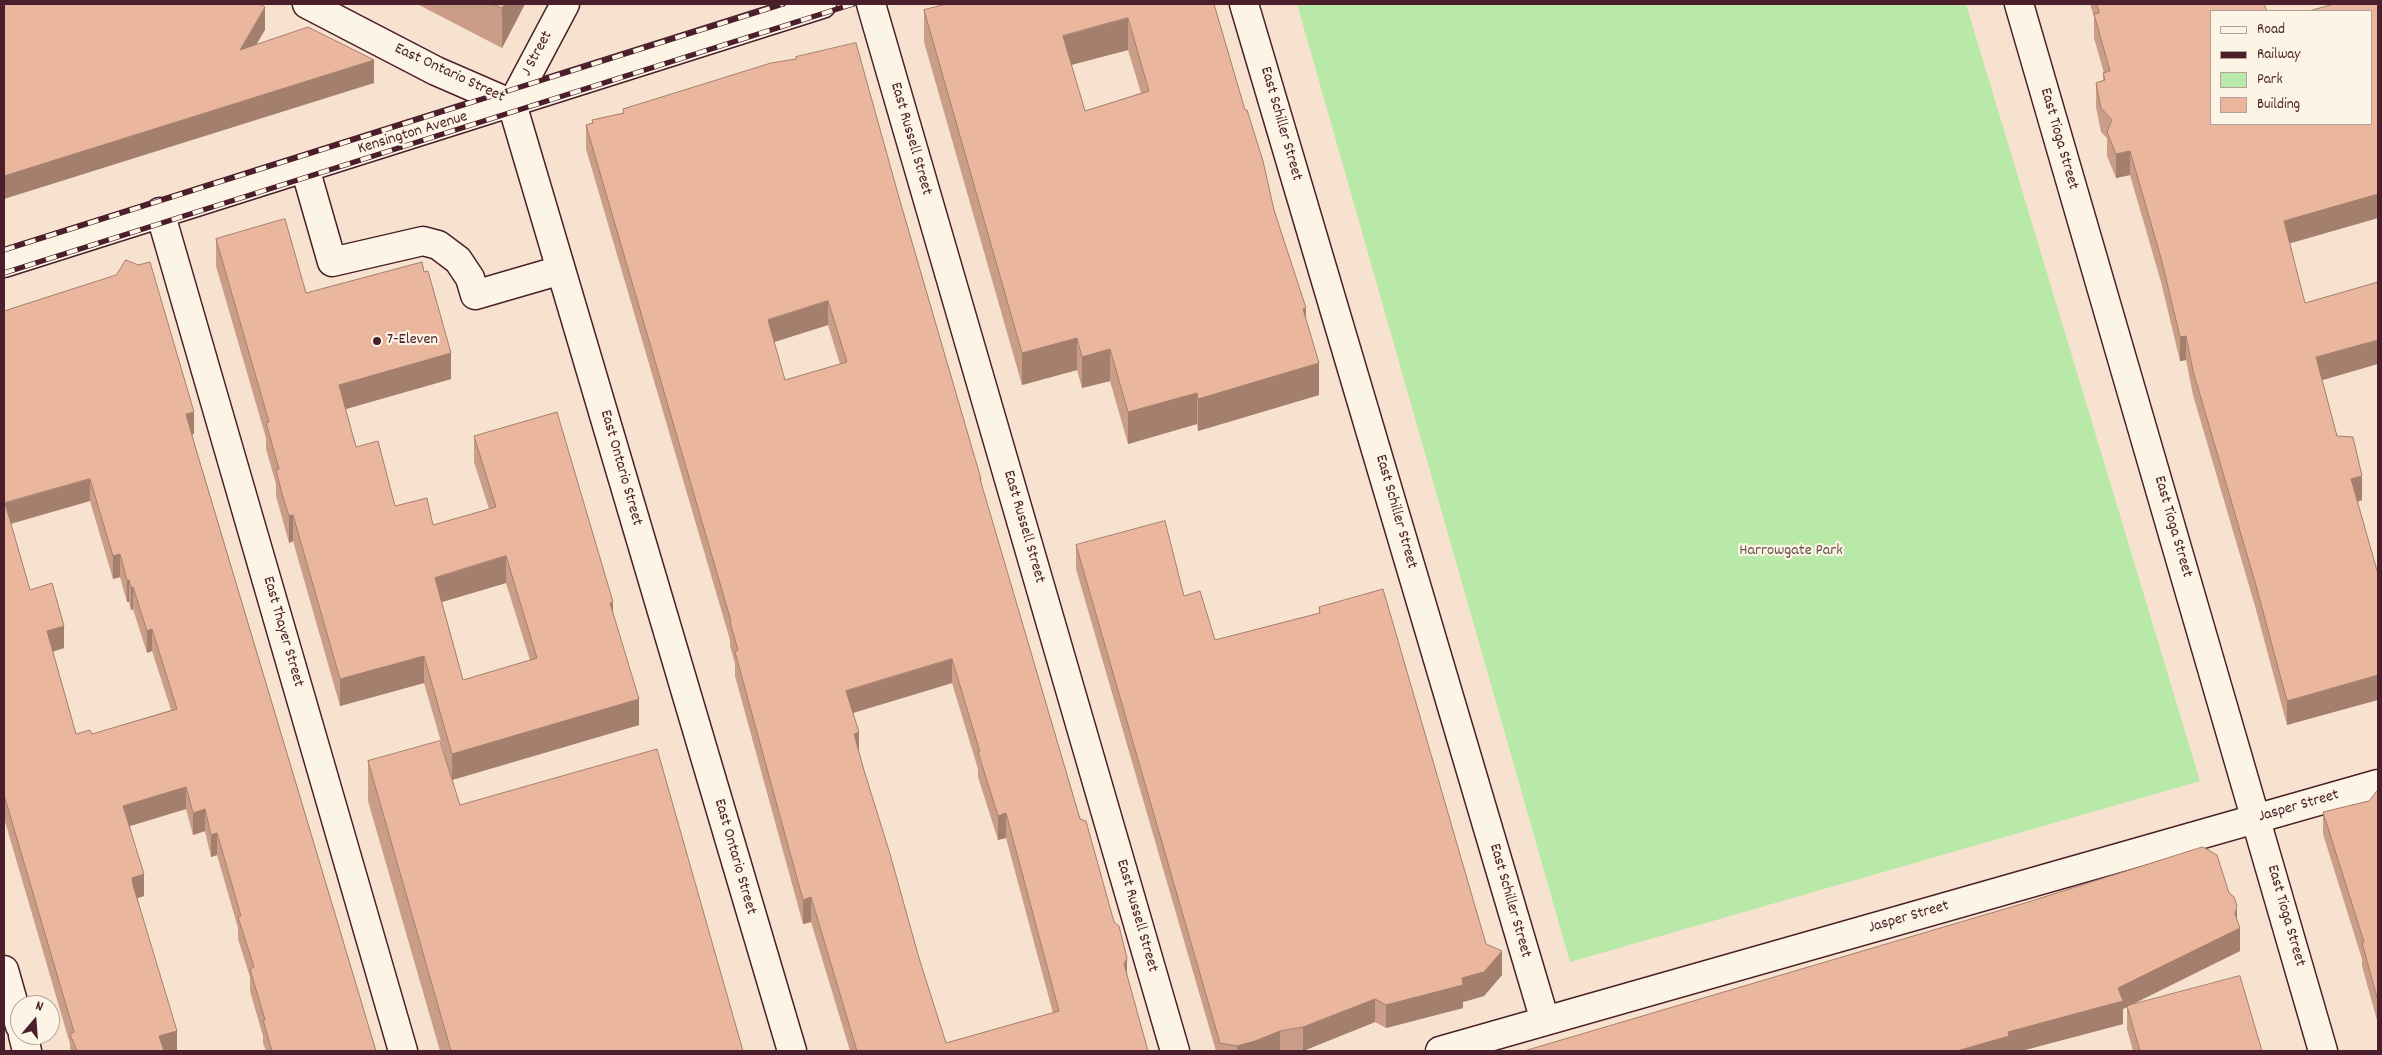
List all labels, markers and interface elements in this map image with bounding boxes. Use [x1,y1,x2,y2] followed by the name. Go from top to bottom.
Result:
[2210,10,2372,125] legend
[2257,19,2285,41] text: Road
[518,28,558,80] street label: J Street
[391,40,507,108] street label: East Ontario Street
[2257,44,2300,66] text: Railway
[1255,65,1305,183] street label: East Schiller Street
[2257,69,2283,91] text: Park
[885,80,935,198] street label: East Russell Street
[2034,86,2082,192] street label: East Tioga Street
[2257,94,2300,116] text: Building
[356,108,470,160] street label: Kensington Avenue
[387,331,438,351] place label: 7-Eleven
[371,335,383,347] marker: 7-Eleven
[594,408,646,528] street label: East Ontario Street
[1370,453,1420,571] street label: East Schiller Street
[998,468,1048,586] street label: East Russell Street
[2148,474,2196,580] street label: East Tioga Street
[1739,542,1843,562] park label: Harrowgate Park
[257,574,307,690] street label: East Thayer Street
[2256,786,2342,828] street label: Jasper Street
[708,797,760,917] street label: East Ontario Street
[1484,842,1534,960] street label: East Schiller Street
[1111,857,1161,975] street label: East Russell Street
[2261,863,2309,969] street label: East Tioga Street
[1866,897,1952,939] street label: Jasper Street
[10,995,60,1045] north arrow
[33,996,46,1017] text: N

